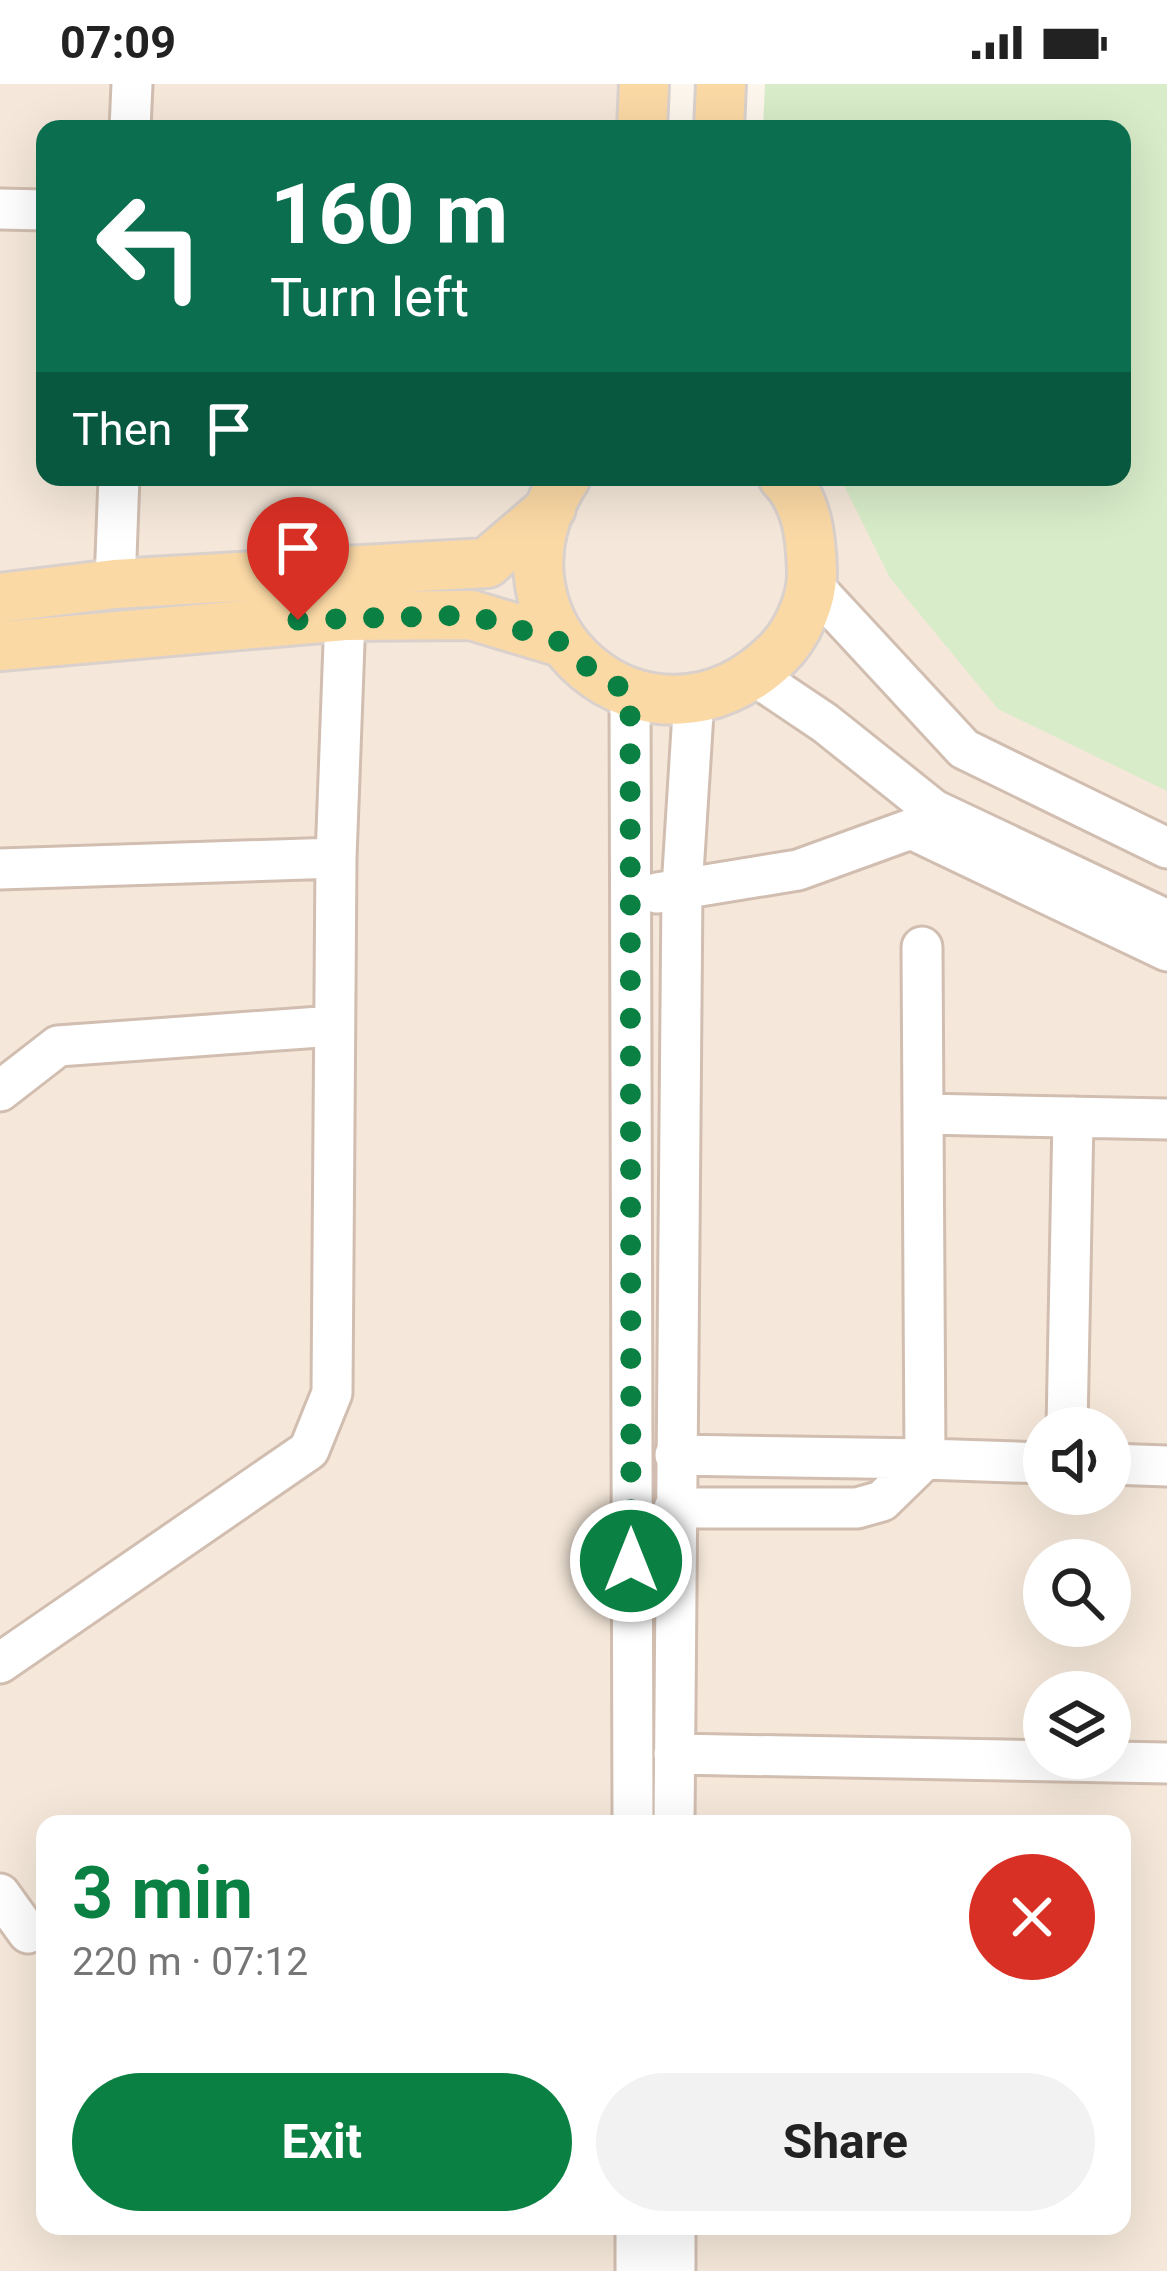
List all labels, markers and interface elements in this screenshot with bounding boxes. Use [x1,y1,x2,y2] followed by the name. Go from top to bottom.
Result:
[60,16,176,69] text: 07:09
[270,165,508,264] text: 160 m
[72,168,228,324] icon: left
[270,266,469,329] text: Turn left
[196,396,262,462] icon: arrive
[72,403,172,456] text: Then
[247,497,349,620] pin
[265,515,331,581] icon: arrive
[1023,1407,1131,1779] map controls
[1023,1407,1131,1515] button: sound
[568,1498,694,1624] position arrow
[1023,1539,1131,1647] button: search
[1023,1671,1131,1779] button: layers
[72,1851,253,1936] text: 3 min
[969,1854,1095,1980] button: close
[72,1939,308,1985] text: 220 m · 07:12
[72,2073,572,2211] button: Exit
[596,2073,1095,2211] button: Share

